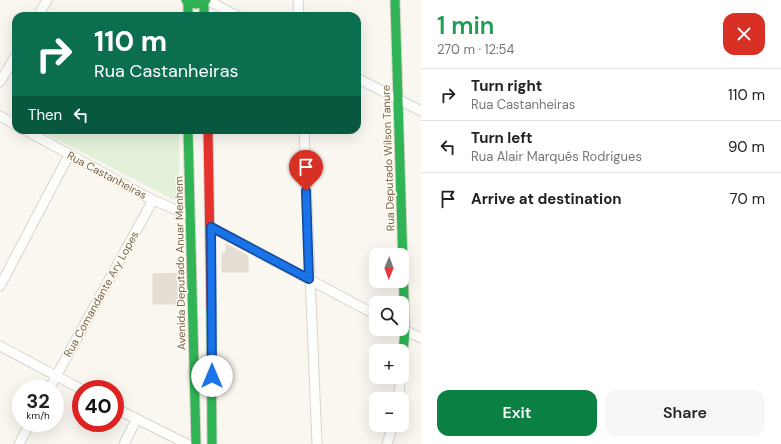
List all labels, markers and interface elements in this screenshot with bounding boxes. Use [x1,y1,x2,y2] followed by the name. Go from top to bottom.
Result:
[437,10,494,41] text: 1 min
[723,13,765,55] button: close
[94,23,167,60] text: 110 m
[28,28,80,80] icon: right
[437,41,514,58] text: 270 m · 12:54
[94,59,239,83] text: Rua Castanheiras
[471,76,542,96] text: Turn right
[437,84,459,106] icon: right
[378,85,398,231] street label: Rua Deputado Wilson Tanure
[728,85,765,105] text: 110 m
[471,96,575,113] text: Rua Castanheiras
[70,104,92,126] icon: left
[28,105,62,125] text: Then
[471,128,532,148] text: Turn left
[437,136,459,158] icon: left
[728,137,765,157] text: 90 m
[65,148,149,202] street label: Rua Castanheiras
[471,148,642,165] text: Rua Alair Marquês Rodrigues
[289,150,323,191] pin
[295,156,317,178] icon: arrive
[171,176,189,350] street label: Avenida Deputado Anuar Menhem
[437,188,459,210] icon: arrive
[471,189,622,209] text: Arrive at destination
[730,189,765,209] text: 70 m
[60,229,142,359] street label: Rua Comandante Ary Lopes
[369,248,409,288] north arrow
[369,248,409,432] map controls
[369,296,409,336] button: search
[369,344,409,384] button: +
[191,355,233,397] position arrow
[72,380,124,432] speed limit sign: 40
[26,388,50,414] text: 32
[437,390,597,436] button: Exit
[605,390,765,436] button: Share
[369,392,409,432] button: −
[26,409,50,422] text: km/h

